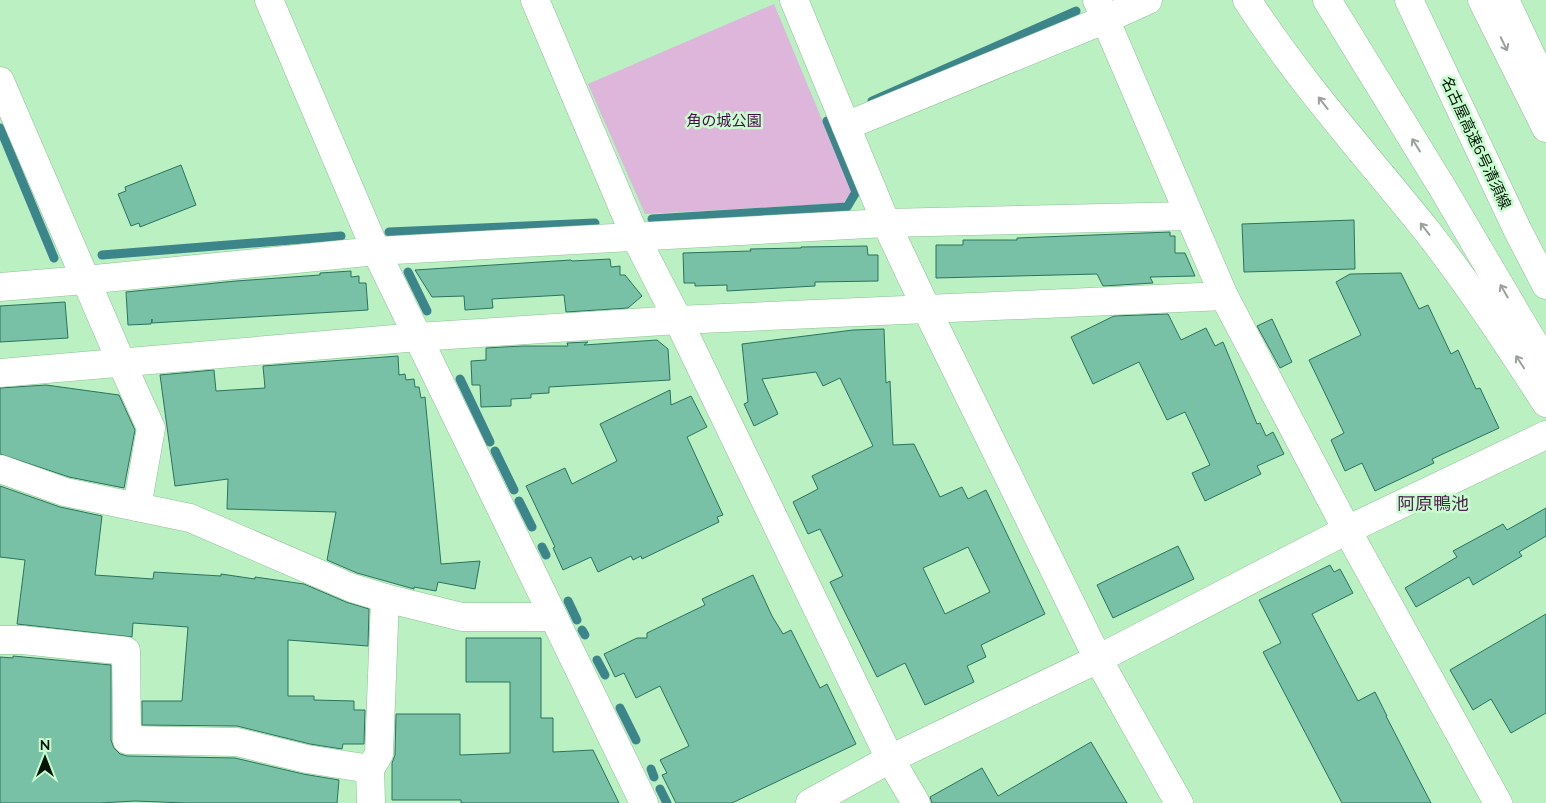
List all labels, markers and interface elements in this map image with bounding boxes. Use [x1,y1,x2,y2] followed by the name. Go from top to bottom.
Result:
[1499,36,1509,51] one-way arrow
[1437,74,1515,212] street label: 名古屋高速6号清須線
[1317,97,1328,110] one-way arrow
[686,111,762,130] park label: 角の城公園
[1411,139,1421,153] one-way arrow
[1420,223,1431,236] one-way arrow
[1499,284,1509,299] one-way arrow
[1514,355,1524,369] one-way arrow
[1397,492,1469,515] district label: 阿原鴨池
[20,733,70,783] north arrow
[40,736,50,754] text: N

